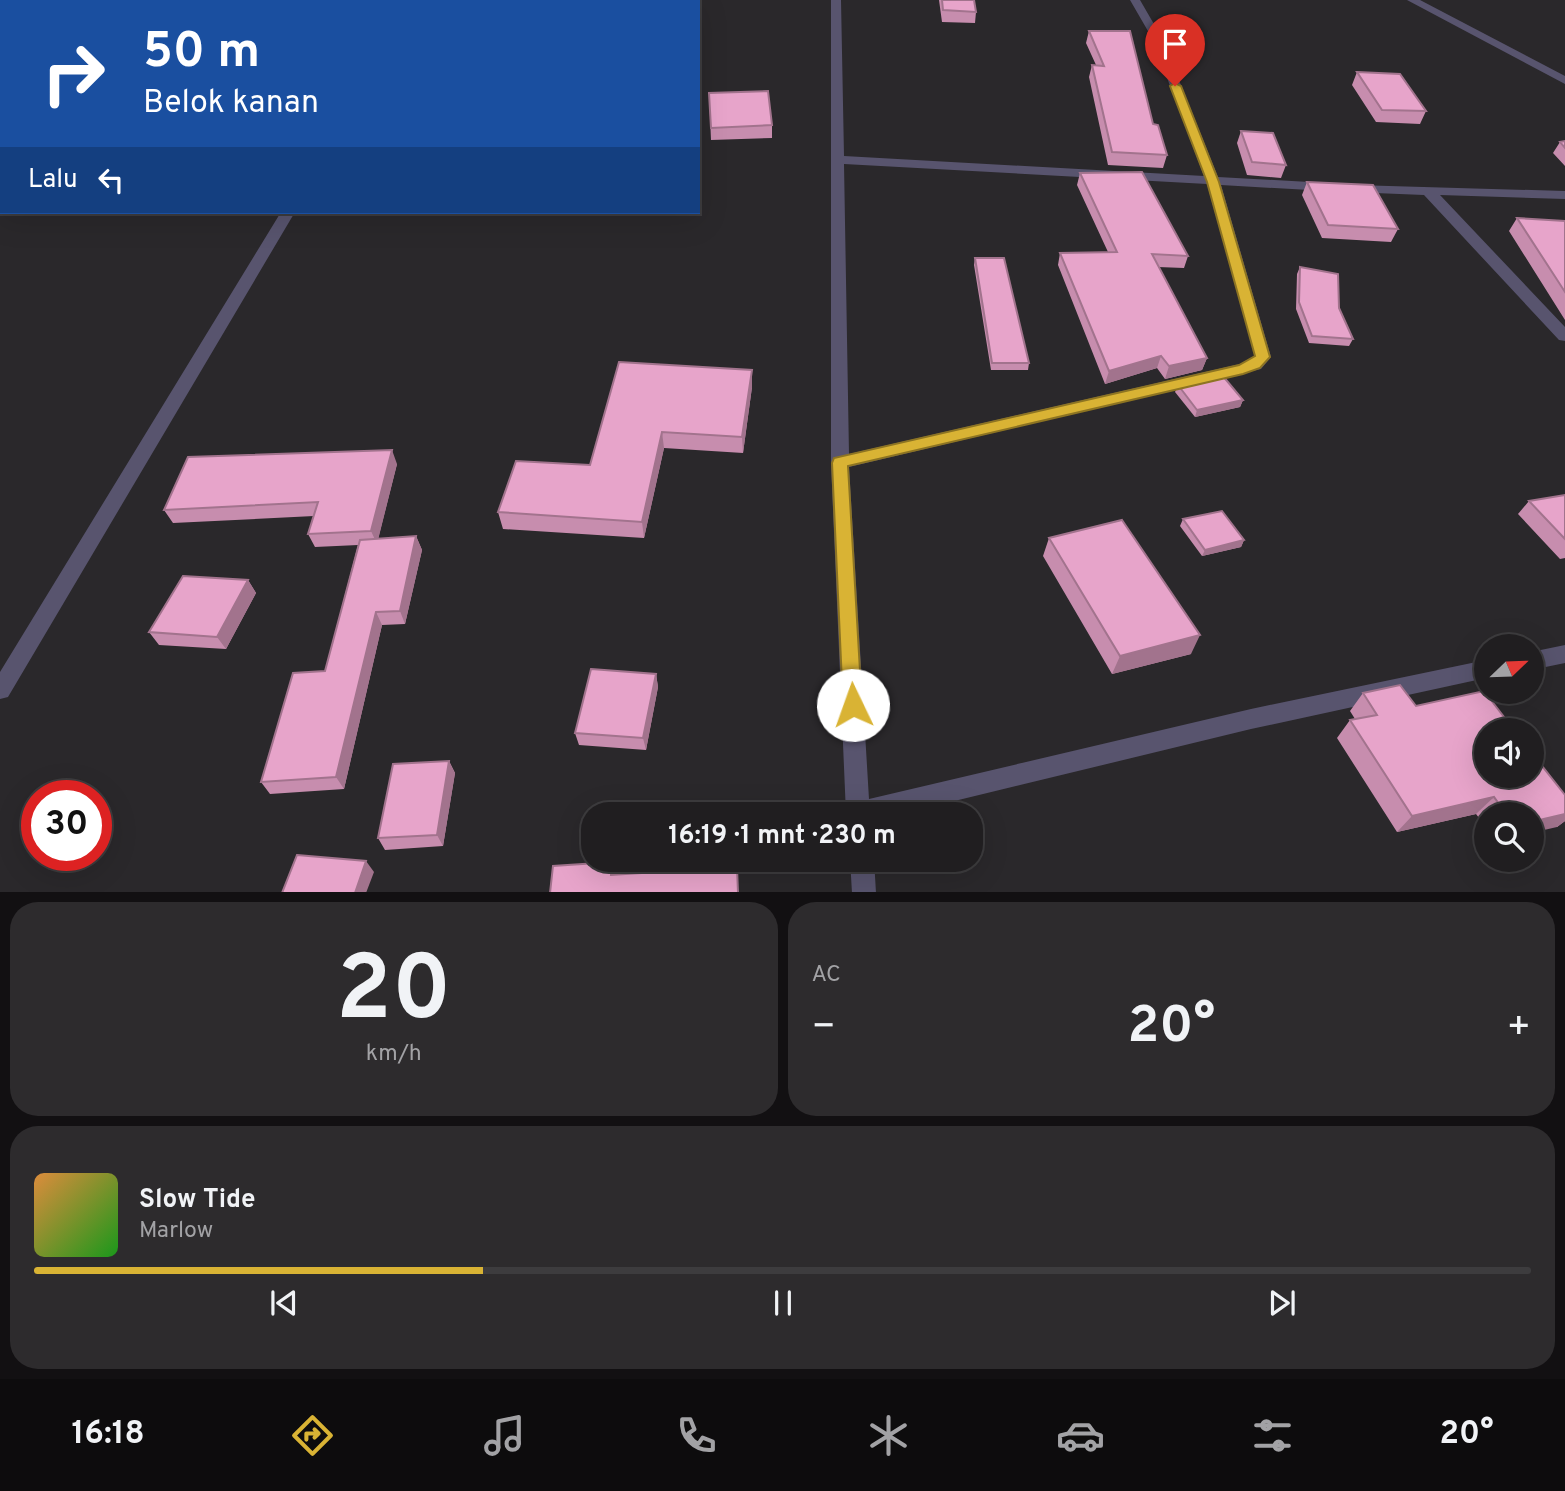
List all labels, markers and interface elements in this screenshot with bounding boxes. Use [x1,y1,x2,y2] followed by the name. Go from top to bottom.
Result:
[1145,14,1205,86] pin
[143,23,260,85] text: 50 m
[1156,25,1194,63] icon: arrive
[28,28,119,119] icon: right
[143,84,319,124] text: Belok kanan
[92,161,130,199] icon: left
[28,164,78,197] text: Lalu
[1474,634,1544,704] north arrow
[1474,634,1544,872] map controls
[816,668,890,742] position arrow
[1474,718,1544,788] button: sound
[21,780,112,871] speed limit sign: 30
[1474,802,1544,872] button: search
[668,820,896,853] text: 16:19 · 1 mnt · 230 m
[336,937,451,1052] text: 20
[812,961,841,990] text: AC
[1127,995,1215,1061] text: 20°
[812,1004,836,1053] text: −
[1506,1004,1531,1053] text: +
[366,1040,422,1069] text: km/h
[139,1184,256,1217] text: Slow Tide
[139,1217,213,1246] text: Marlow
[265,1284,303,1322] icon: previous
[764,1284,802,1322] icon: pause
[1263,1284,1301,1322] icon: next
[288,1411,337,1460] icon: directions
[480,1411,529,1460] icon: music
[672,1411,721,1460] icon: phone
[864,1411,913,1460] icon: climate
[1056,1411,1105,1460] icon: car
[1248,1411,1297,1460] icon: filters
[71,1415,145,1455] text: 16:18
[1440,1415,1493,1455] text: 20°

